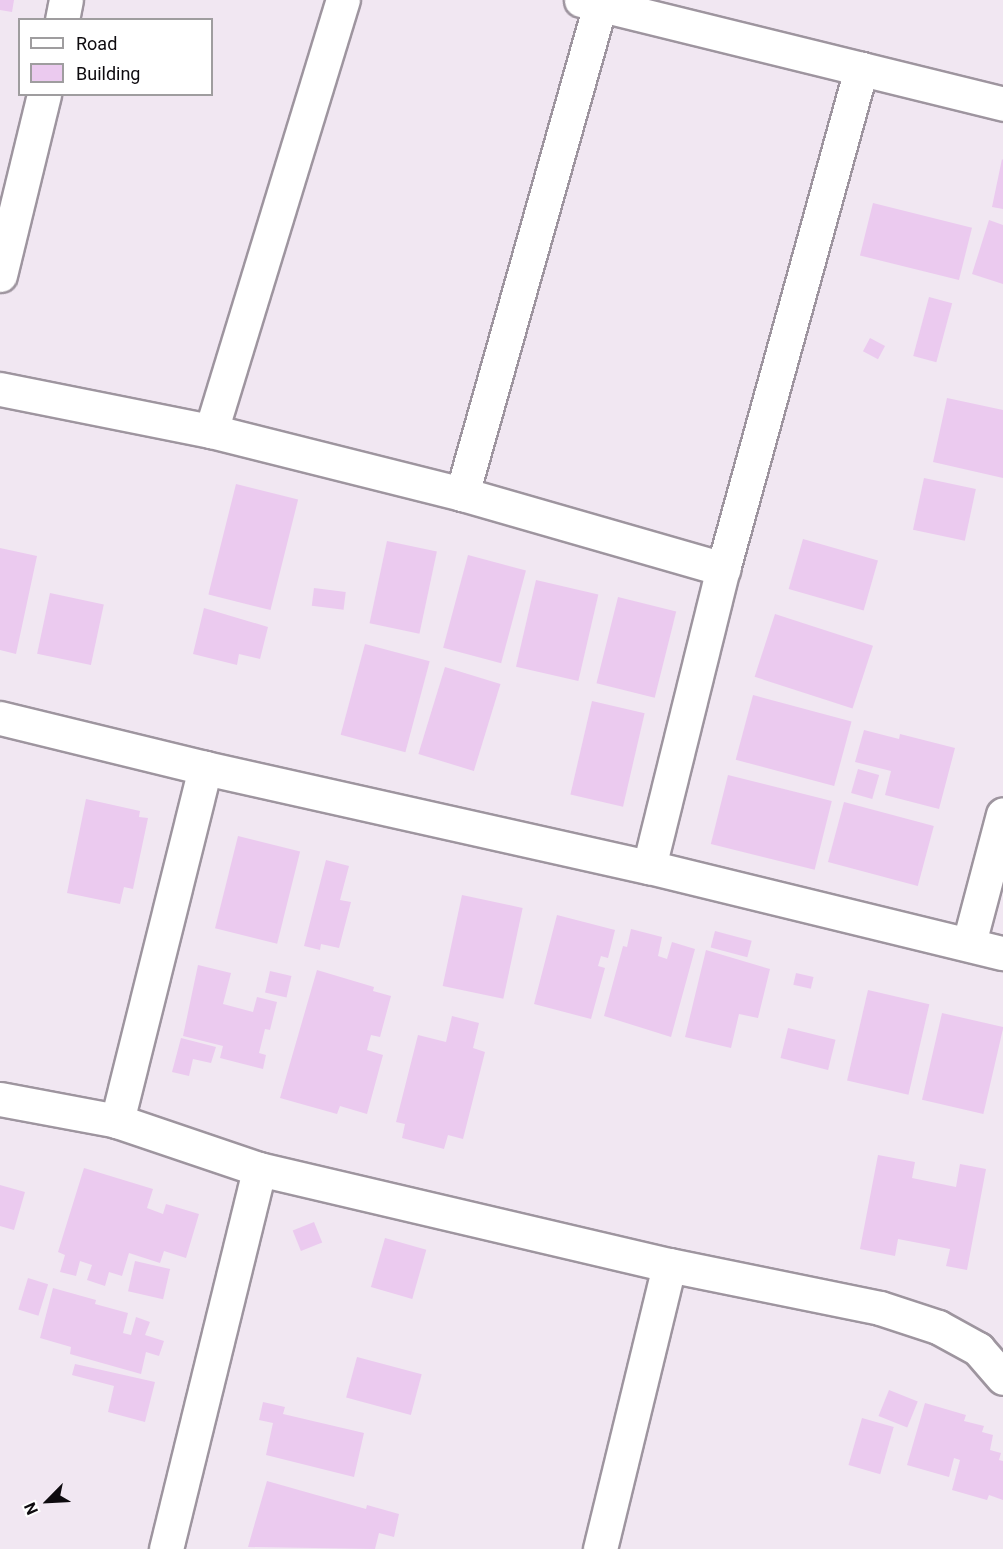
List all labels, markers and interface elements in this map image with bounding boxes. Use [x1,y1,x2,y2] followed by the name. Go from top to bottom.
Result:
[18,18,213,96] legend
[76,33,117,54] text: Road
[76,63,140,84] text: Building
[18,1471,78,1531] north arrow
[20,1500,42,1518] text: N

